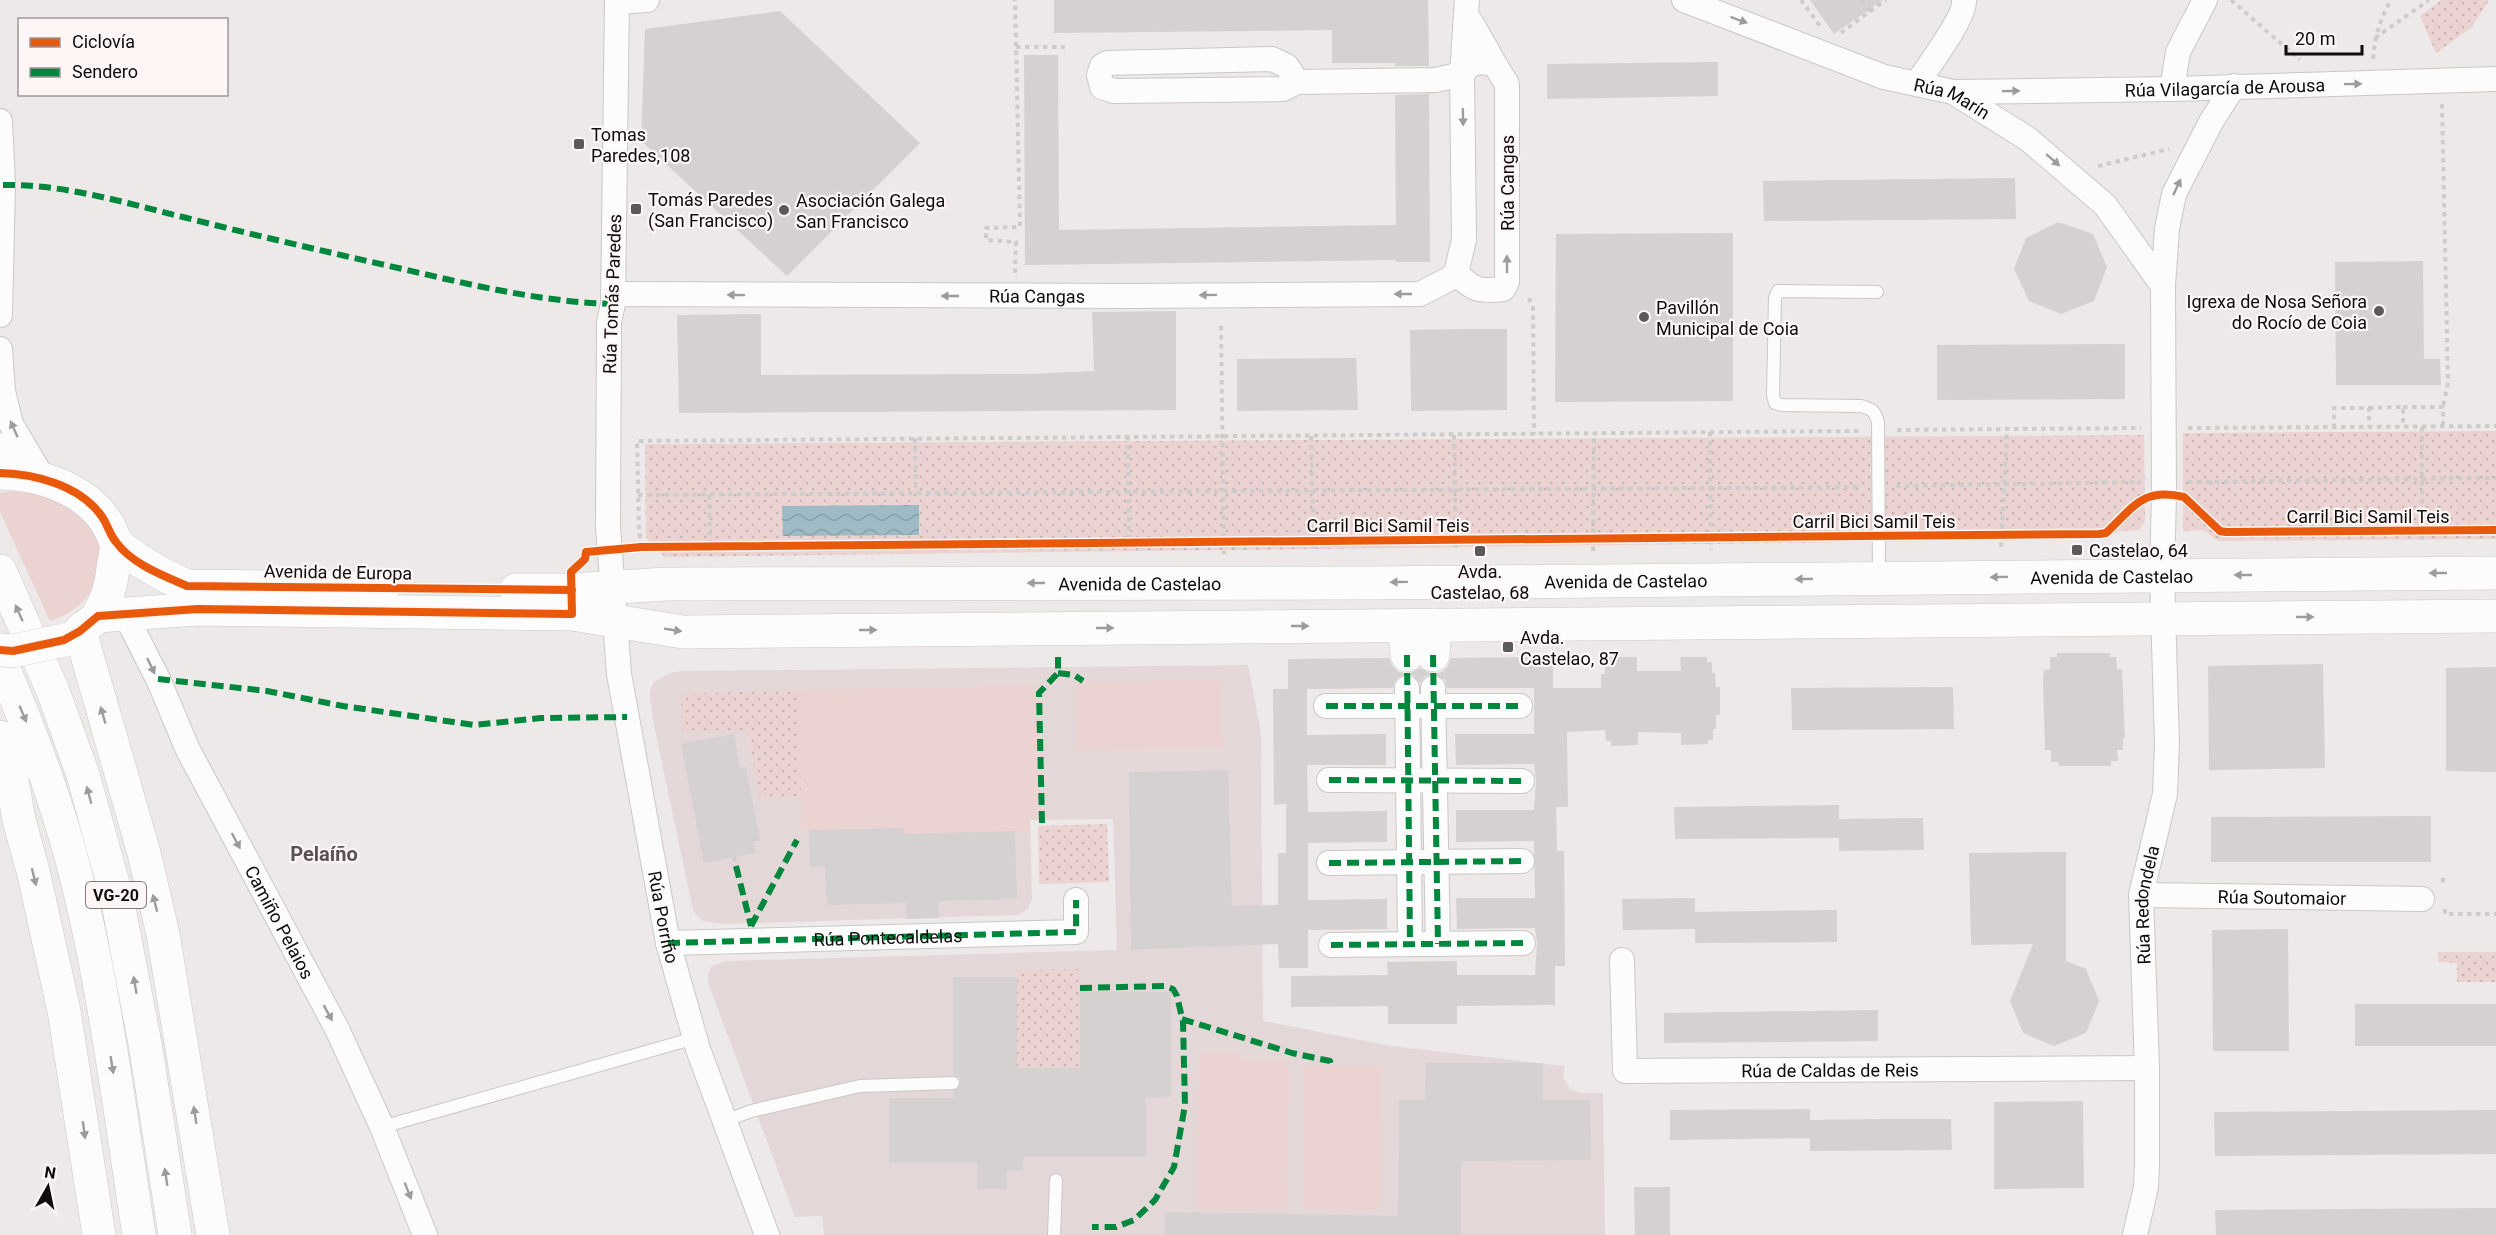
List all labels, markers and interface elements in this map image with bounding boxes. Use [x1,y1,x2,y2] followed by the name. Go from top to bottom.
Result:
[1730,16,1748,26] one-way arrow
[18,18,228,96] legend
[2286,18,2362,56] scale bar
[2295,28,2335,49] text: 20 m
[72,31,135,52] text: Ciclovía
[72,61,138,82] text: Sendero
[1912,73,1994,123] street label: Rúa Marín
[2125,74,2325,100] street label: Rúa Vilagarcía de Arousa
[2344,79,2363,89] one-way arrow
[2002,86,2021,96] one-way arrow
[1458,107,1467,126] one-way arrow
[591,124,690,166] place label: Tomas Paredes,108
[1497,135,1518,231] street label: Rúa Cangas
[572,137,586,151] marker: Tomas Paredes,108
[2045,153,2060,166] one-way arrow
[2173,179,2182,196] one-way arrow
[648,189,773,232] place label: Tomás Paredes (San Francisco)
[796,190,945,232] place label: Asociación Galega San Francisco
[629,202,643,216] marker: Tomás Paredes (San Francisco)
[777,203,791,217] marker: Asociación Galega San Francisco
[599,214,625,374] street label: Rúa Tomás Paredes
[1502,254,1512,273] one-way arrow
[989,285,1085,306] street label: Rúa Cangas
[1393,289,1412,299] one-way arrow
[727,290,746,300] one-way arrow
[1198,290,1217,300] one-way arrow
[940,291,959,301] one-way arrow
[2187,291,2367,333] place label: Igrexa de Nosa Señora do Rocío de Coia
[1656,297,1799,339] place label: Pavillón Municipal de Coia
[2372,304,2386,318] marker: Igrexa de Nosa Señora do Rocío de Coia
[1637,310,1651,324] marker: Pavillón Municipal de Coia
[10,421,19,438] one-way arrow
[2287,506,2450,527] street label: Carril Bici Samil Teis
[1793,511,1956,532] street label: Carril Bici Samil Teis
[1307,515,1470,536] street label: Carril Bici Samil Teis
[2089,540,2188,561] place label: Castelao, 64
[2070,543,2084,557] marker: Castelao, 64
[1473,544,1487,558] marker: Avda. Castelao, 68
[264,560,412,584] street label: Avenida de Europa
[1431,561,1529,603] place label: Avda. Castelao, 68
[2030,565,2193,588] street label: Avenida de Castelao
[2428,569,2447,578] one-way arrow
[1544,570,1707,592] street label: Avenida de Castelao
[2233,570,2252,580] one-way arrow
[1989,572,2008,582] one-way arrow
[1058,573,1221,594] street label: Avenida de Castelao
[1794,574,1813,584] one-way arrow
[1026,578,1045,588] one-way arrow
[1389,578,1408,587] one-way arrow
[14,604,24,622] one-way arrow
[2296,612,2315,622] one-way arrow
[1290,621,1309,631] one-way arrow
[1095,623,1114,633] one-way arrow
[858,625,877,635] one-way arrow
[663,626,682,635] one-way arrow
[1520,627,1619,669] place label: Avda. Castelao, 87
[1501,640,1515,654] marker: Avda. Castelao, 87
[147,657,156,674] one-way arrow
[18,705,28,723] one-way arrow
[98,706,107,724] one-way arrow
[83,786,93,804] one-way arrow
[231,833,241,850] one-way arrow
[290,842,358,866] district label: Pelaíño
[2130,843,2163,965] street label: Rúa Redondela
[241,862,319,982] street label: Camiño Pelaios
[30,867,40,886] one-way arrow
[645,869,684,966] street label: Rúa Porriño
[86,882,146,908] road number: VG-20
[2218,886,2346,908] street label: Rúa Soutomaior
[150,893,160,912] one-way arrow
[813,925,963,950] street label: Rúa Pontecaldelas
[130,975,139,994] one-way arrow
[323,1005,333,1022] one-way arrow
[108,1055,117,1074] one-way arrow
[1741,1059,1919,1081] street label: Rúa de Caldas de Reis
[190,1105,199,1124] one-way arrow
[79,1120,88,1139] one-way arrow
[18,1157,78,1217] north arrow
[43,1162,57,1183] text: N
[161,1168,170,1187] one-way arrow
[404,1182,413,1200] one-way arrow

